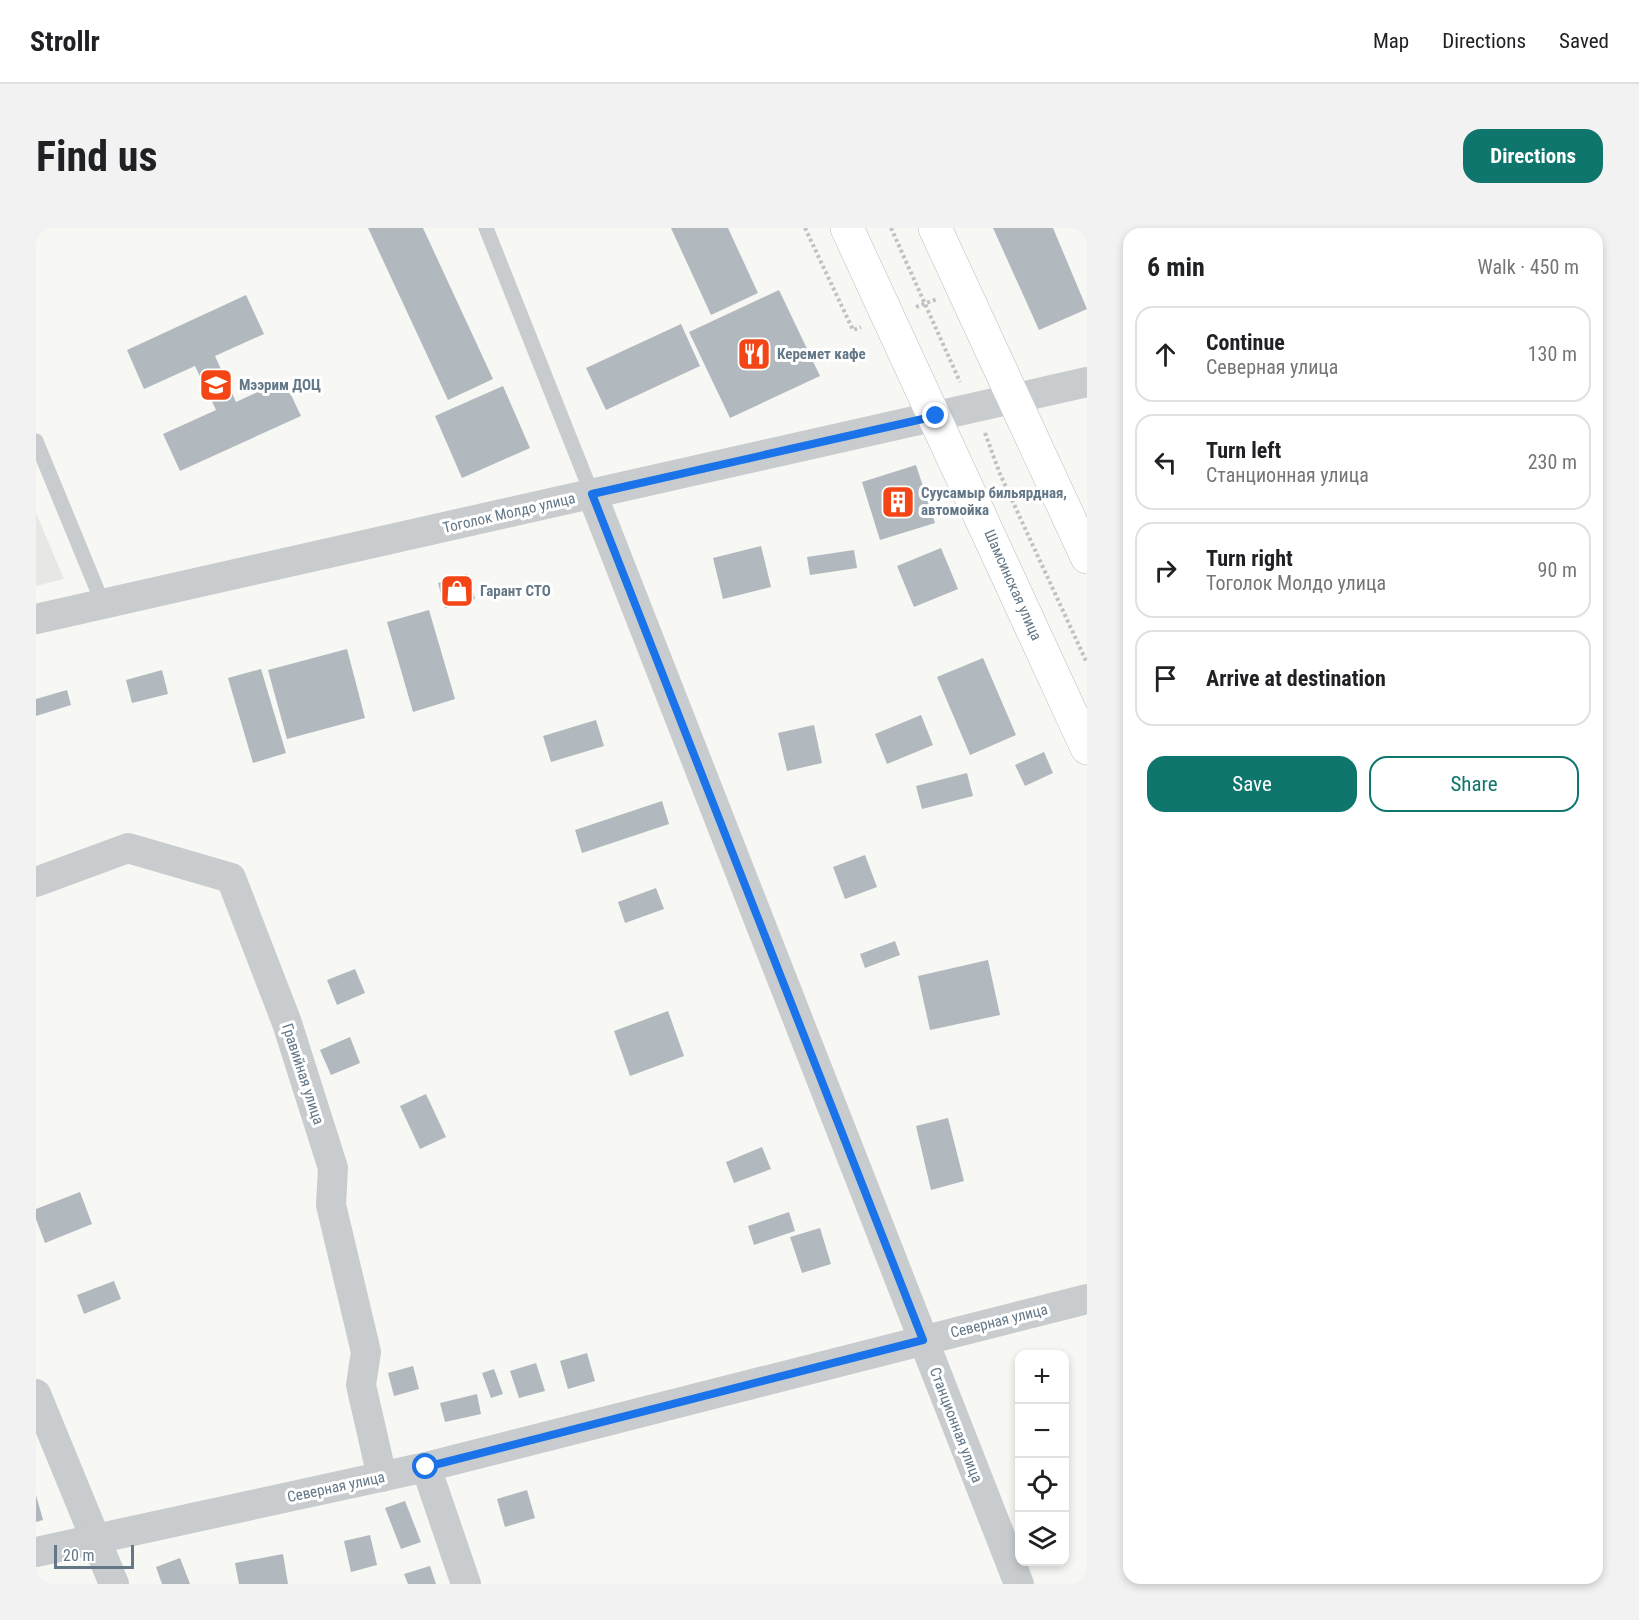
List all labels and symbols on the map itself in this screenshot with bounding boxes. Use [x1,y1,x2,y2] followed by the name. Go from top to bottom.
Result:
[736,336,772,372] restaurant icon: Керемет кафе
[777,345,866,363] place label: Керемет кафе
[198,367,234,403] school or university icon: Мээрим ДОЦ
[239,376,321,394] place label: Мээрим ДОЦ
[922,402,948,428] route end
[880,484,916,520] building icon: Суусамыр бильярдная, автомойка
[921,484,1067,519] place label: Суусамыр бильярдная, автомойка
[441,489,577,537] street label: Тоголок Молдо улица
[980,527,1046,643] street label: Шамсинская улица
[439,573,475,609] shop icon: Гарант СТО
[480,582,551,600] place label: Гарант СТО
[278,1021,328,1127] street label: Гравийная улица
[949,1300,1049,1342] street label: Северная улица
[926,1365,986,1485] street label: Станционная улица
[412,1453,438,1479] route start
[286,1468,386,1506] street label: Северная улица
[54,1542,134,1570] scale bar

